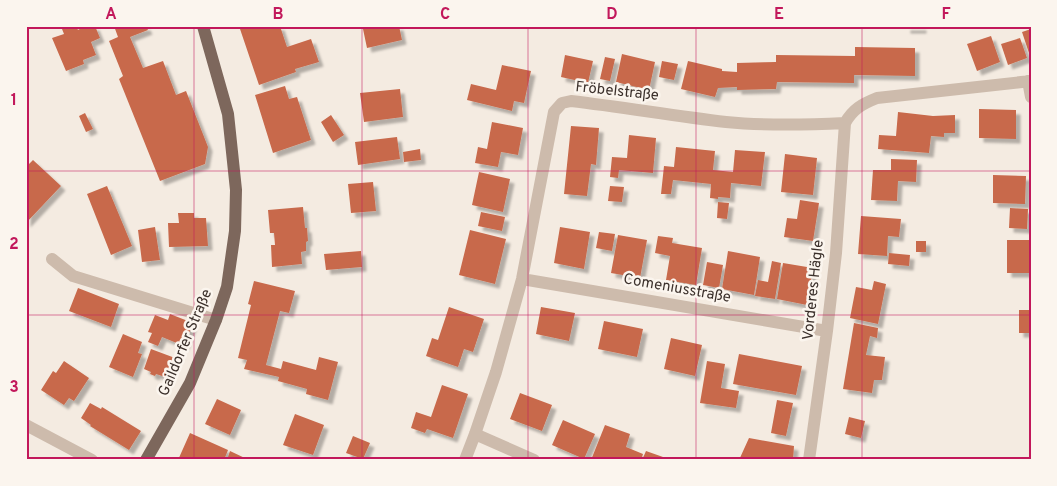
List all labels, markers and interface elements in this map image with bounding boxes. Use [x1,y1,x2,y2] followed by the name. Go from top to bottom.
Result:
[105,5,117,25] text: A
[272,5,284,25] text: B
[440,5,450,25] text: C
[606,5,618,25] text: D
[774,5,784,25] text: E
[941,5,951,25] text: F
[574,78,660,106] street label: Fröbelstraße
[11,91,17,111] text: 1
[9,235,19,255] text: 2
[799,239,829,341] street label: Vorderes Hägle
[622,270,732,308] street label: Comeniusstraße
[155,287,217,399] street label: Gaildorfer Straße
[9,378,19,398] text: 3

